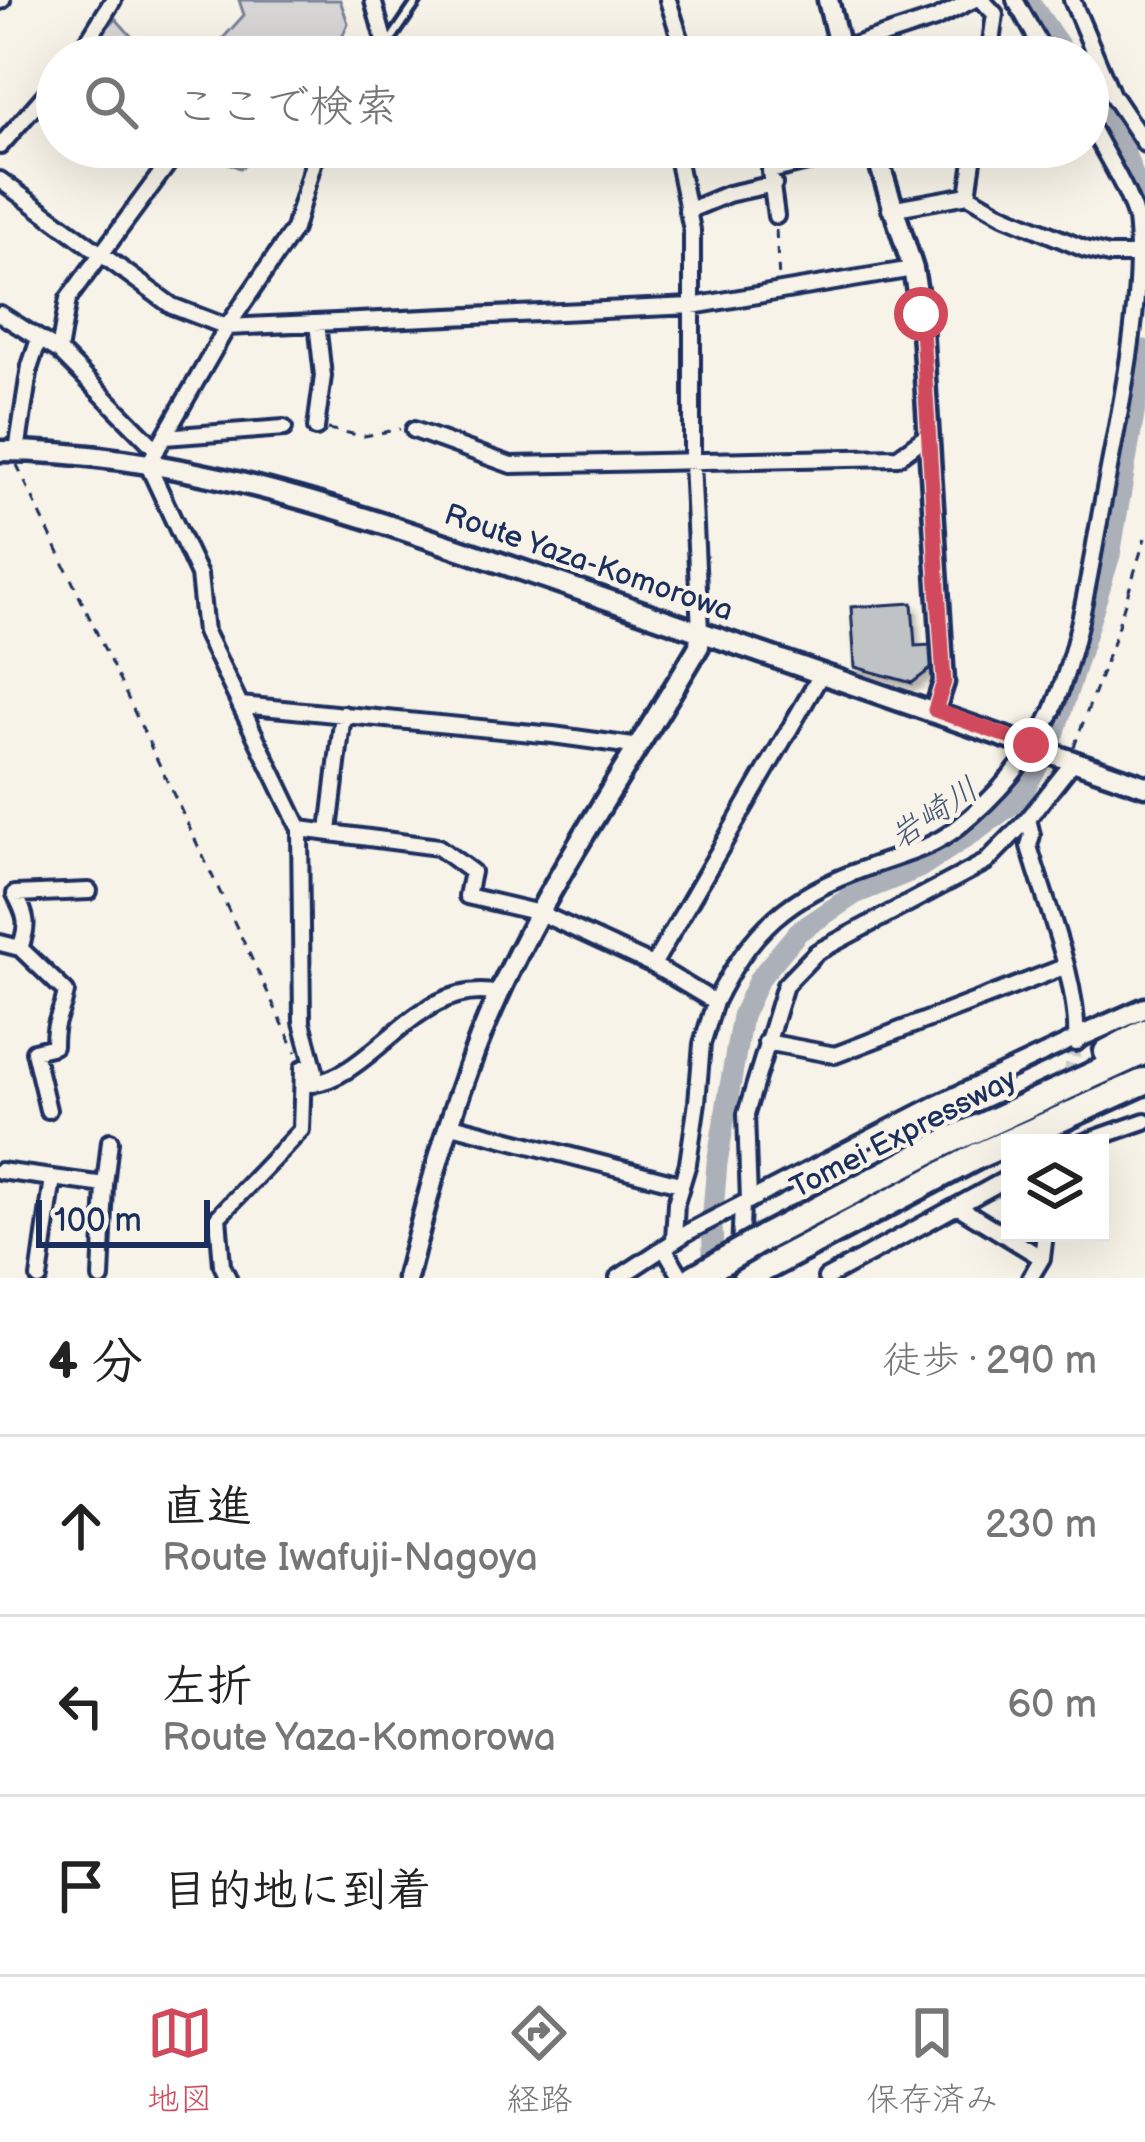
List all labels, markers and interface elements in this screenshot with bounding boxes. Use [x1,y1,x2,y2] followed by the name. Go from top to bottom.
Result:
[36,36,1109,168] search box
[78,69,144,135] icon: search
[174,80,399,135] text: ここで検索
[894,287,948,341] route start
[440,497,738,629] street label: Route Yaza-Komorowa
[1004,718,1058,772] route end
[882,769,986,858] water label: 岩崎川
[784,1061,1023,1206] street label: Tomei Expressway
[1001,1134,1109,1242] map controls
[1001,1134,1109,1242] button: layers
[36,1194,210,1247] scale bar
[54,1201,142,1241] text: 100 m
[48,1332,143,1393] text: 4 分
[882,1338,1097,1385] text: 徒歩 · 290 m
[162,1480,252,1535] text: 直進
[48,1493,114,1559] icon: ahead
[985,1502,1097,1549] text: 230 m
[162,1535,538,1582] text: Route Iwafuji-Nagoya
[162,1660,252,1715] text: 左折
[48,1673,114,1739] icon: left
[1007,1682,1097,1729] text: 60 m
[162,1715,556,1762] text: Route Yaza-Komorowa
[48,1853,114,1919] icon: arrive
[162,1864,432,1919] text: 目的地に到着
[147,2000,213,2120] tab: 地図
[506,2000,572,2120] tab: 経路
[866,2000,998,2120] tab: 保存済み

